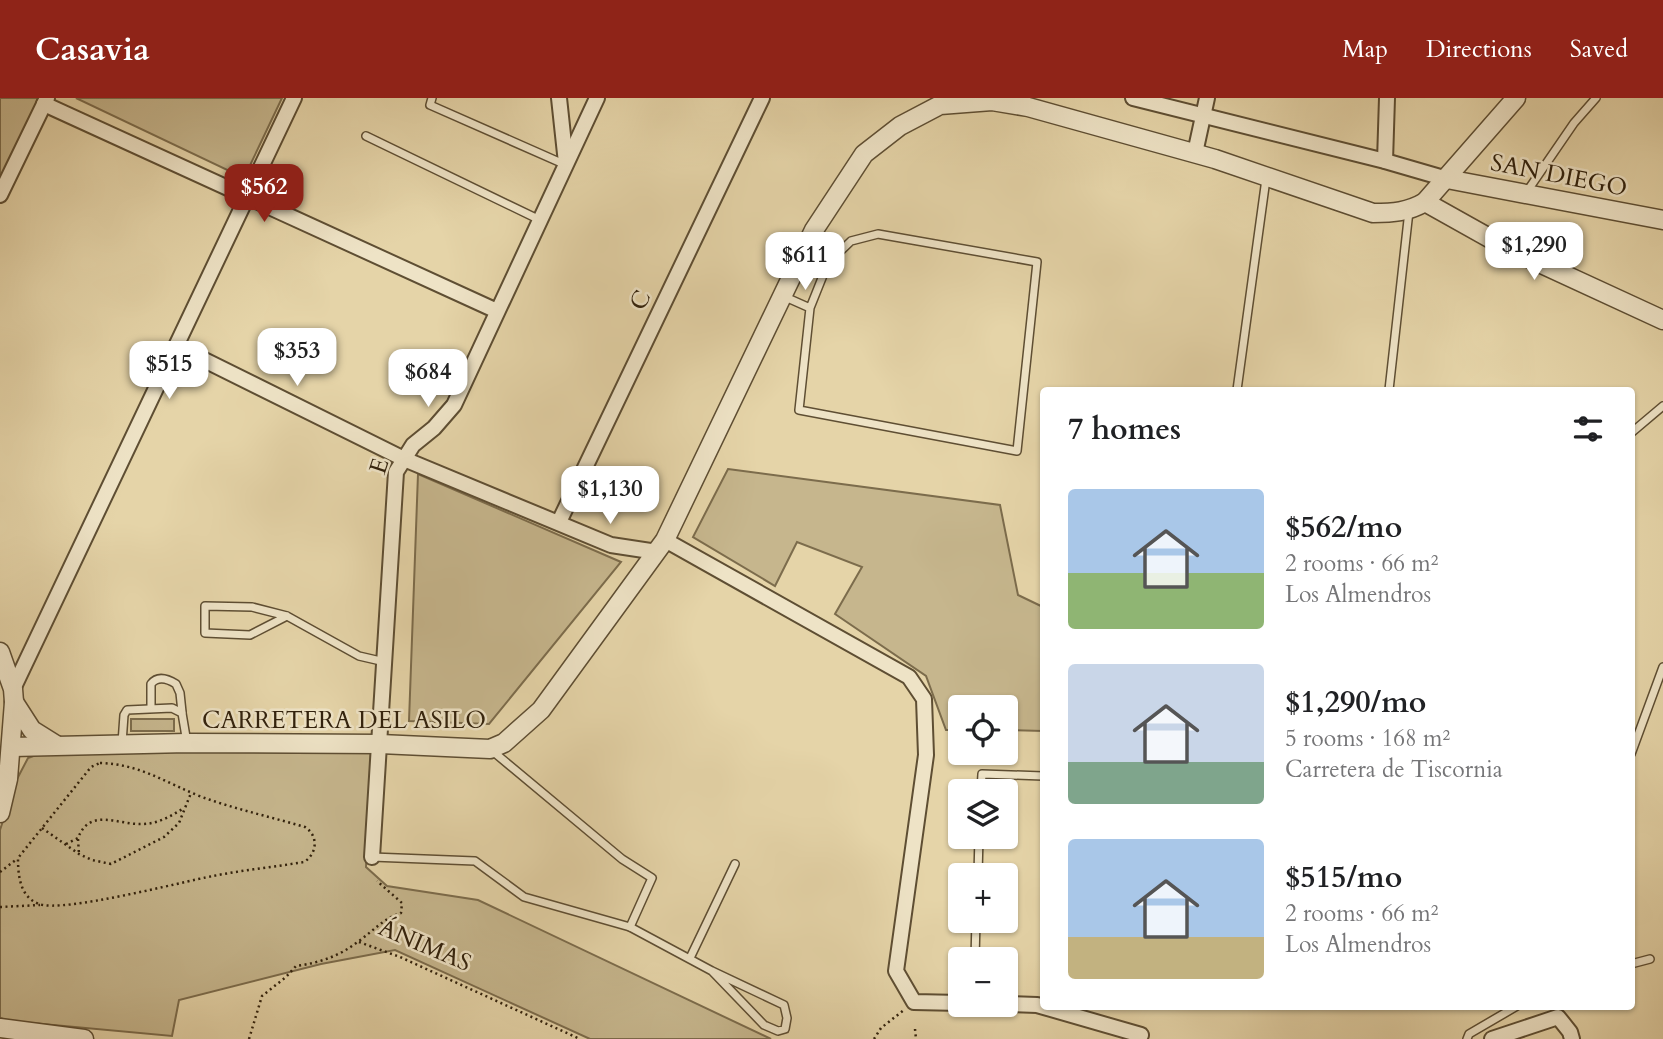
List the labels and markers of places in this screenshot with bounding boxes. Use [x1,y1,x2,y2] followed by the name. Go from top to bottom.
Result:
[223,164,305,224] pin: $562
[1477,222,1591,282] pin: $1,290
[764,232,846,292] pin: $611
[256,328,338,388] pin: $353
[128,342,210,401] pin: $515
[387,350,469,409] pin: $684
[553,466,667,526] pin: $1,130

